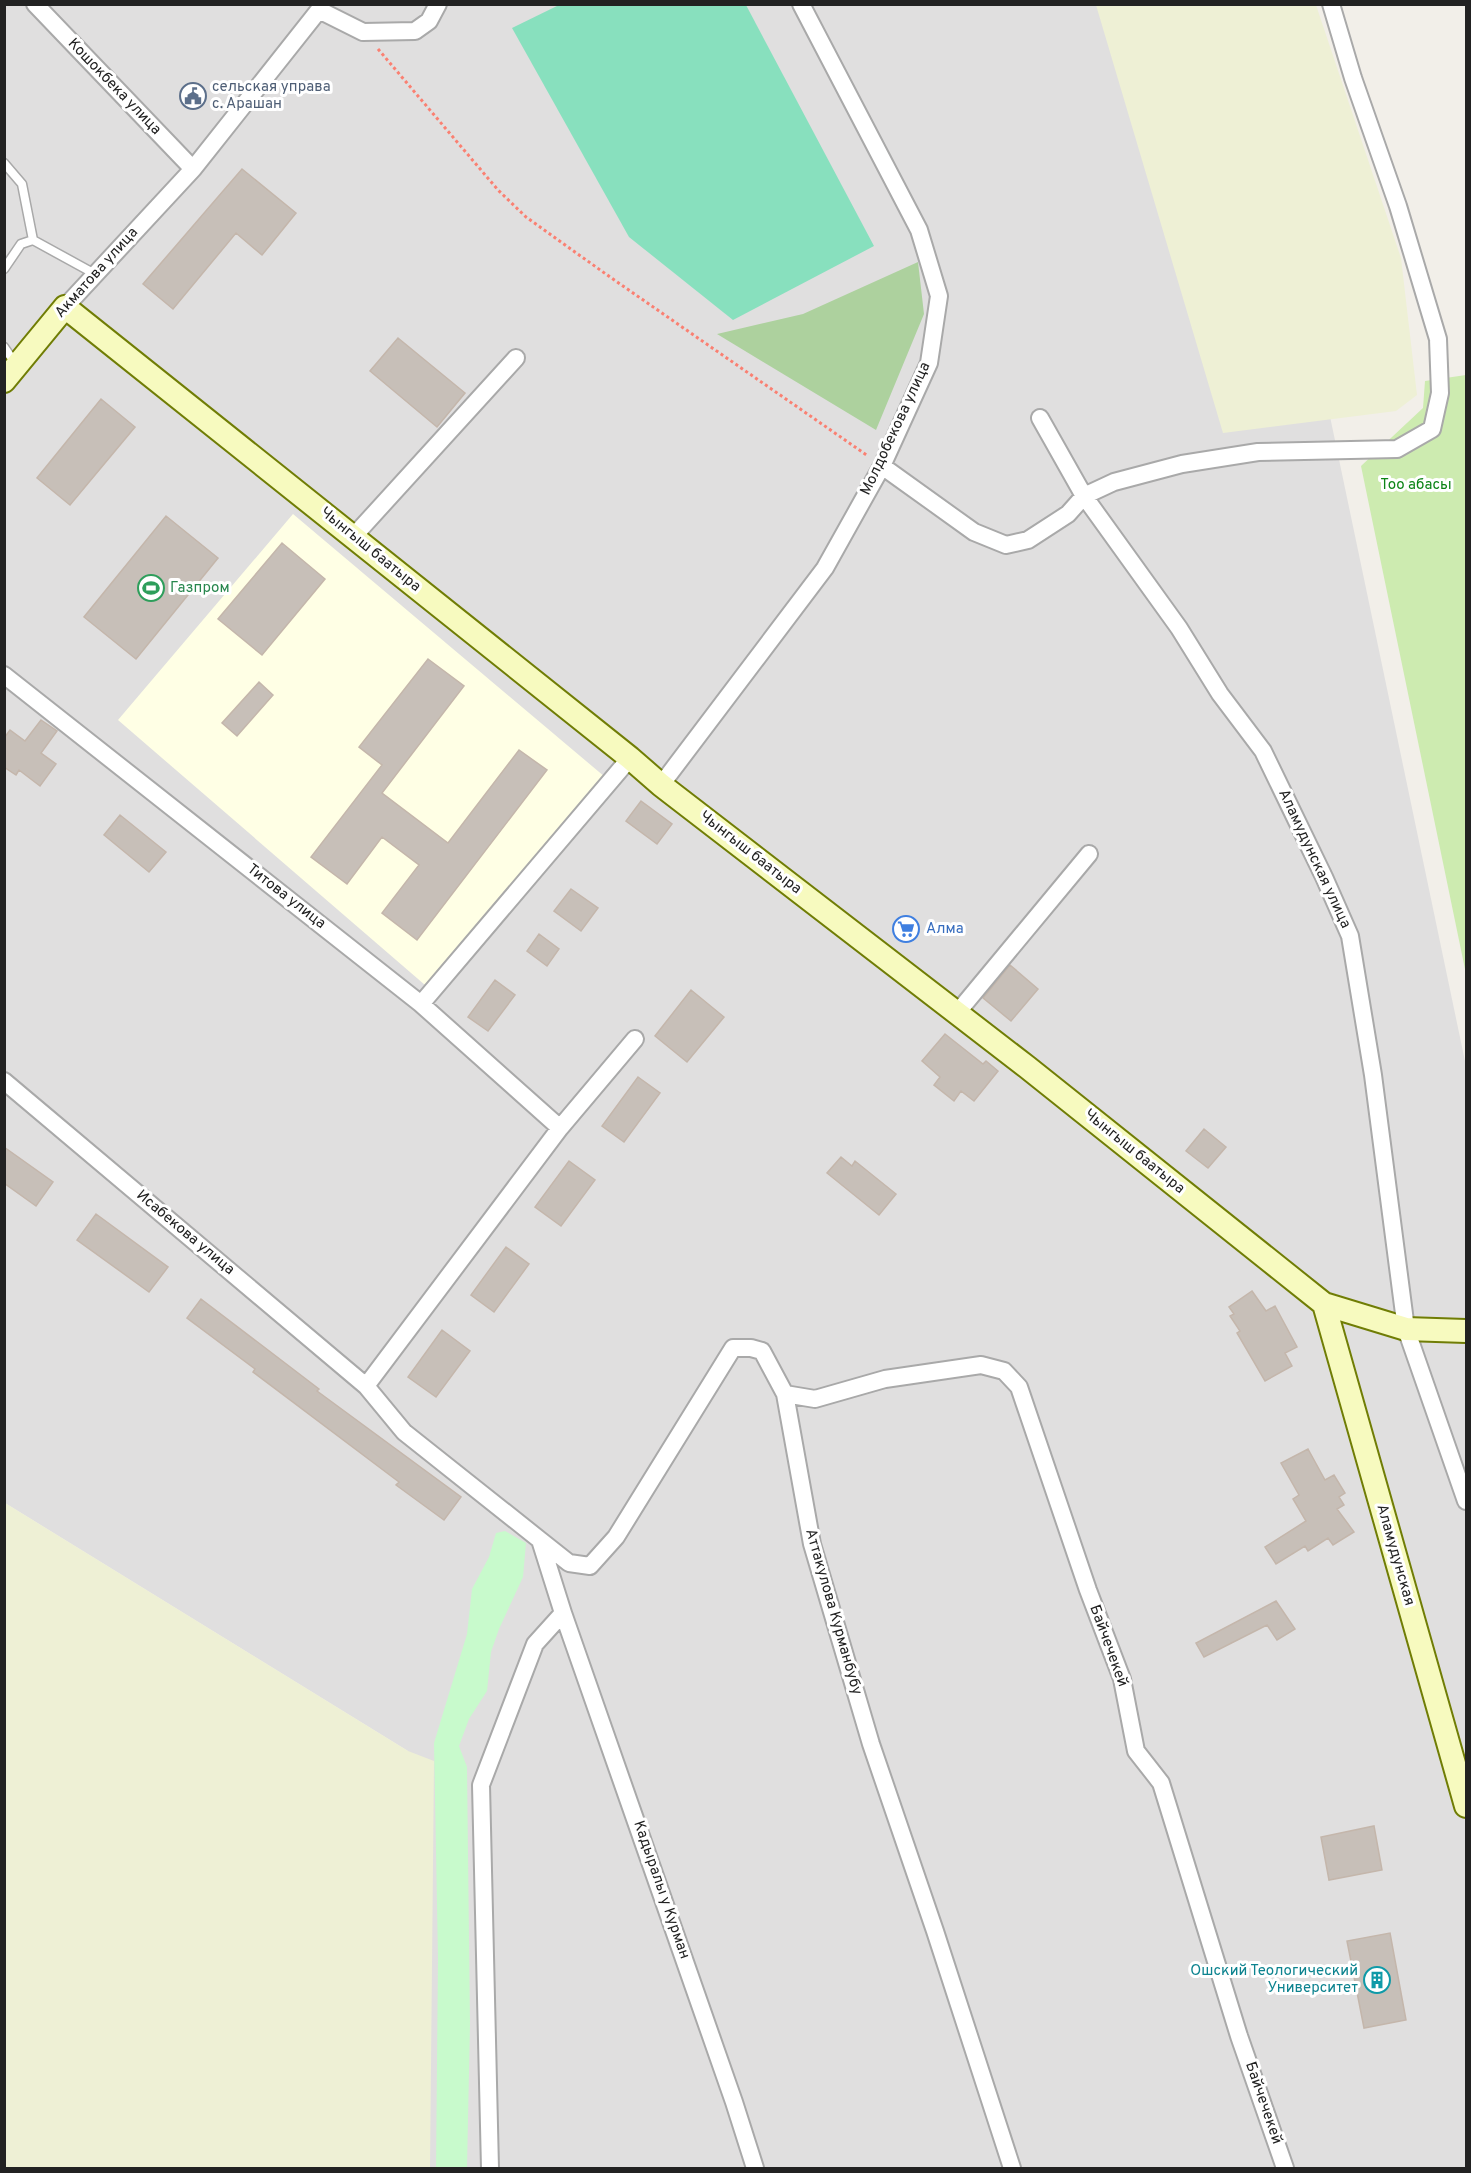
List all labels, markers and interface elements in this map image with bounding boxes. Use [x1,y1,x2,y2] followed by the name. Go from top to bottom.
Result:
[63,35,165,139] street label: Кошокбека улица
[212,78,331,114] place label: сельская управа с. Арашан
[178,81,208,111] public building icon: сельская управа с. Арашан
[51,224,143,322] street label: Акматова улица
[857,359,935,499] street label: Молдобекова улица
[1380,476,1452,495] park label: Тоо абасы
[316,503,424,597] street label: Чынгыш баатыра
[136,573,166,603] sports icon: Газпром
[170,579,230,598] place label: Газпром
[1273,786,1355,932] street label: Аламудунская улица
[695,807,805,899] street label: Чынгыш баатыра
[243,860,329,934] street label: Титова улица
[891,914,921,944] supermarket icon: Алма
[926,920,964,939] place label: Алма
[1080,1105,1188,1199] street label: Чынгыш баатыра
[132,1186,238,1280] street label: Исабекова улица
[1371,1502,1419,1608] street label: Аламудунская
[800,1527,866,1697] street label: Аттакулова Курманбубу
[1084,1602,1132,1690] street label: Байчечекей
[628,1818,694,1962] street label: Кадыралы у Курман
[1190,1962,1358,1998] place label: Ошский Теологический Университет
[1362,1965,1392,1995] building icon: Ошский Теологический Университет
[1240,2059,1286,2147] street label: Байчечекей

